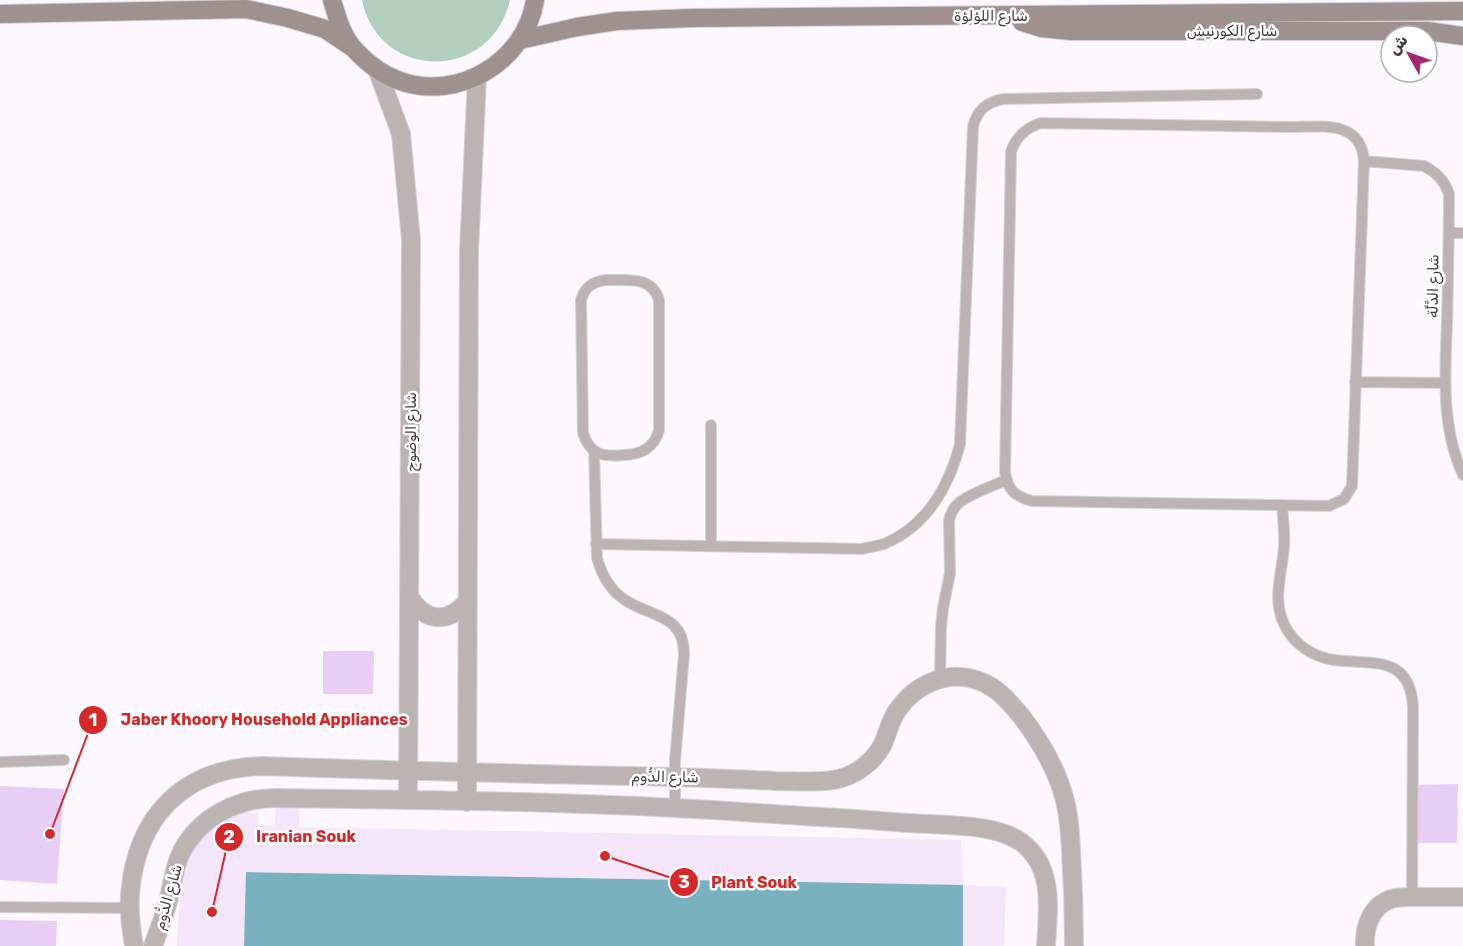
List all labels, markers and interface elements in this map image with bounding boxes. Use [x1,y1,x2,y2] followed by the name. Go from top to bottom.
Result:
[954,7,1028,27] street label: شارع اللؤلؤة
[1187,22,1277,42] street label: شارع الكورنيش
[1379,24,1439,84] north arrow
[1384,31,1412,59] text: ش
[1423,254,1445,318] street label: شارع الدَّلَّة
[402,392,422,472] street label: شارع الوضوح
[78,703,420,737] callout: Jaber Khoory Household Appliances
[89,709,97,731] text: 1
[121,710,408,729] text: Jaber Khoory Household Appliances
[631,765,699,789] street label: شارع الدُّوم
[214,820,368,854] callout: Iranian Souk
[223,826,235,848] text: 2
[256,827,357,846] text: Iranian Souk
[148,862,188,932] street label: شارع الدُّوم
[669,865,809,899] callout: Plant Souk
[678,871,690,893] text: 3
[711,873,798,892] text: Plant Souk

